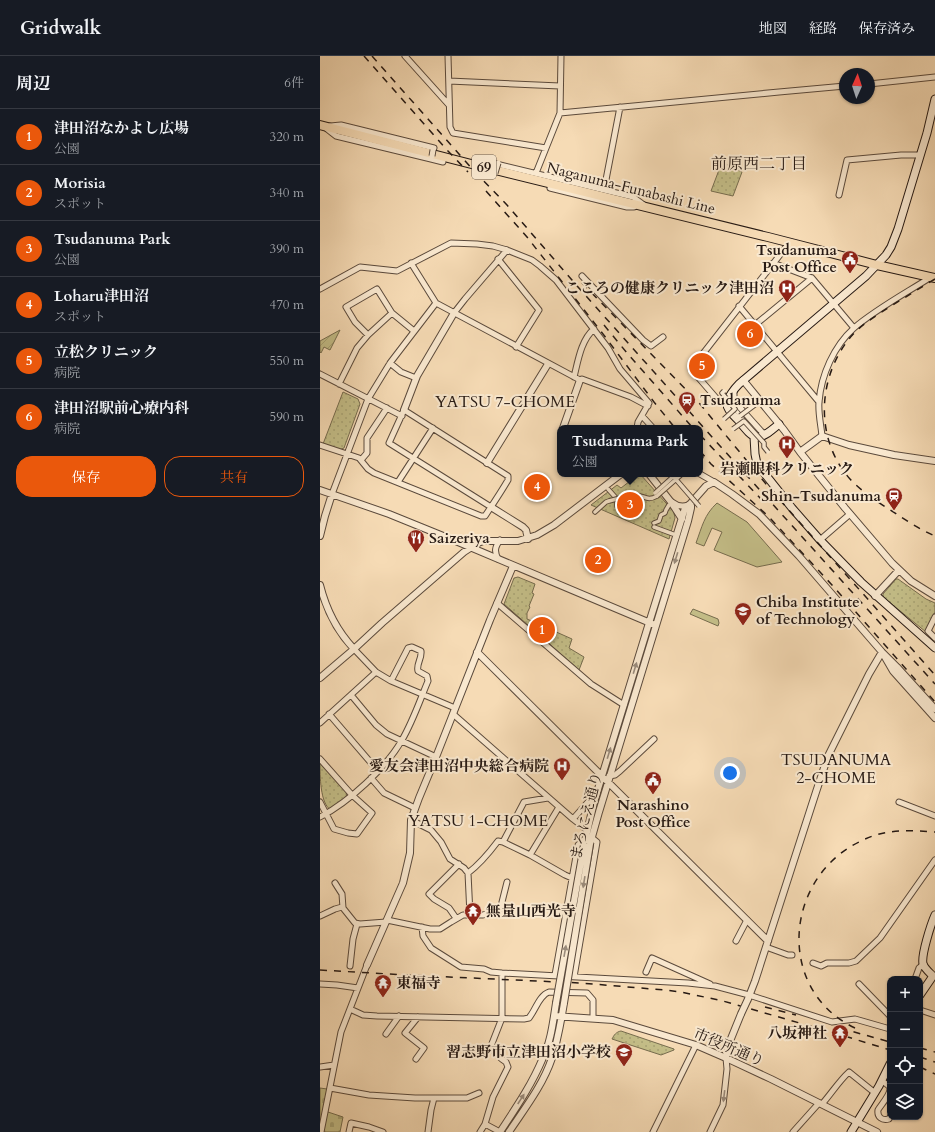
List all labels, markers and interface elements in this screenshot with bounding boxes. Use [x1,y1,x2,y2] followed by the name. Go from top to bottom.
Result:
[20,15,101,41] text: Gridwalk
[759,19,787,38] text: 地図
[809,19,837,38] text: 経路
[859,19,915,38] text: 保存済み
[839,68,875,104] north arrow
[16,72,50,95] text: 周辺
[284,74,304,92] text: 6件
[54,118,189,138] text: 津田沼なかよし広場
[26,128,32,146] text: 1
[270,128,304,146] text: 320 m
[54,140,80,158] text: 公園
[711,153,807,175] district label: 前原西二丁目
[472,155,496,179] road number: 69
[545,157,718,219] street label: Naganuma-Funabashi Line
[54,173,106,193] text: Morisia
[26,184,32,202] text: 2
[270,184,304,202] text: 340 m
[54,195,106,213] text: スポット
[54,229,171,249] text: Tsudanuma Park
[26,240,32,258] text: 3
[270,240,304,258] text: 390 m
[756,240,838,277] place label: Tsudanuma Post Office
[840,249,860,274] public building icon: Tsudanuma Post Office
[54,251,80,269] text: 公園
[565,278,774,298] place label: こころの健康クリニック津田沼
[777,278,797,303] hospital icon: こころの健康クリニック津田沼
[54,286,149,306] text: Loharu津田沼
[26,296,32,314] text: 4
[270,296,304,314] text: 470 m
[54,308,106,326] text: スポット
[737,319,763,349] pin: 6
[54,342,158,362] text: 立松クリニック
[689,351,715,381] pin: 5
[26,352,32,370] text: 5
[270,352,304,370] text: 550 m
[54,364,80,382] text: 病院
[677,390,697,415] station icon: Tsudanuma
[700,390,782,410] place label: Tsudanuma
[435,391,575,413] district label: YATSU 7-CHOME
[54,398,189,418] text: 津田沼駅前心療内科
[26,408,32,426] text: 6
[270,408,304,426] text: 590 m
[54,420,80,438] text: 病院
[557,425,703,477] popup
[572,431,688,451] text: Tsudanuma Park
[777,434,797,459] hospital icon: 岩瀬眼科クリニック
[572,453,598,471] text: 公園
[16,456,156,497] button: 保存
[164,456,304,497] button: 共有
[720,459,854,479] place label: 岩瀬眼科クリニック
[524,472,550,502] pin: 4
[761,486,882,506] place label: Shin-Tsudanuma
[884,486,904,511] station icon: Shin-Tsudanuma
[617,490,643,520] pin: 3
[406,528,426,553] restaurant icon: Saizeriya
[429,528,490,548] place label: Saizeriya
[585,545,611,575] pin: 2
[673,552,679,564] one-way arrow
[756,592,860,629] place label: Chiba Institute of Technology
[733,601,753,626] school or university icon: Chiba Institute of Technology
[529,615,555,645] pin: 1
[632,662,638,674] one-way arrow
[606,747,612,759] one-way arrow
[781,749,892,789] district label: TSUDANUMA 2-CHOME
[369,756,549,776] place label: 愛友会津田沼中央総合病院
[552,756,572,781] hospital icon: 愛友会津田沼中央総合病院
[720,763,740,783] your location
[565,770,607,862] street label: まろにえ通り
[643,770,663,795] public building icon: Narashino Post Office
[615,795,691,832] place label: Narashino Post Office
[408,810,548,832] district label: YATSU 1-CHOME
[581,876,587,888] one-way arrow
[463,901,483,926] temple icon: 無量山西光寺
[486,901,576,921] place label: 無量山西光寺
[563,945,569,957] one-way arrow
[373,973,393,998] temple icon: 東福寺
[396,973,441,993] place label: 東福寺
[887,976,923,1120] map controls
[887,976,923,1012] button: +
[887,1012,923,1048] button: −
[691,1023,767,1071] street label: 市役所通り
[767,1023,827,1043] place label: 八坂神社
[830,1023,850,1048] temple icon: 八坂神社
[446,1042,611,1062] place label: 習志野市立津田沼小学校
[614,1042,634,1067] school or university icon: 習志野市立津田沼小学校
[887,1048,923,1084] button: locate
[887,1084,923,1120] button: layers
[721,1090,727,1102] one-way arrow
[517,1094,525,1104] one-way arrow

